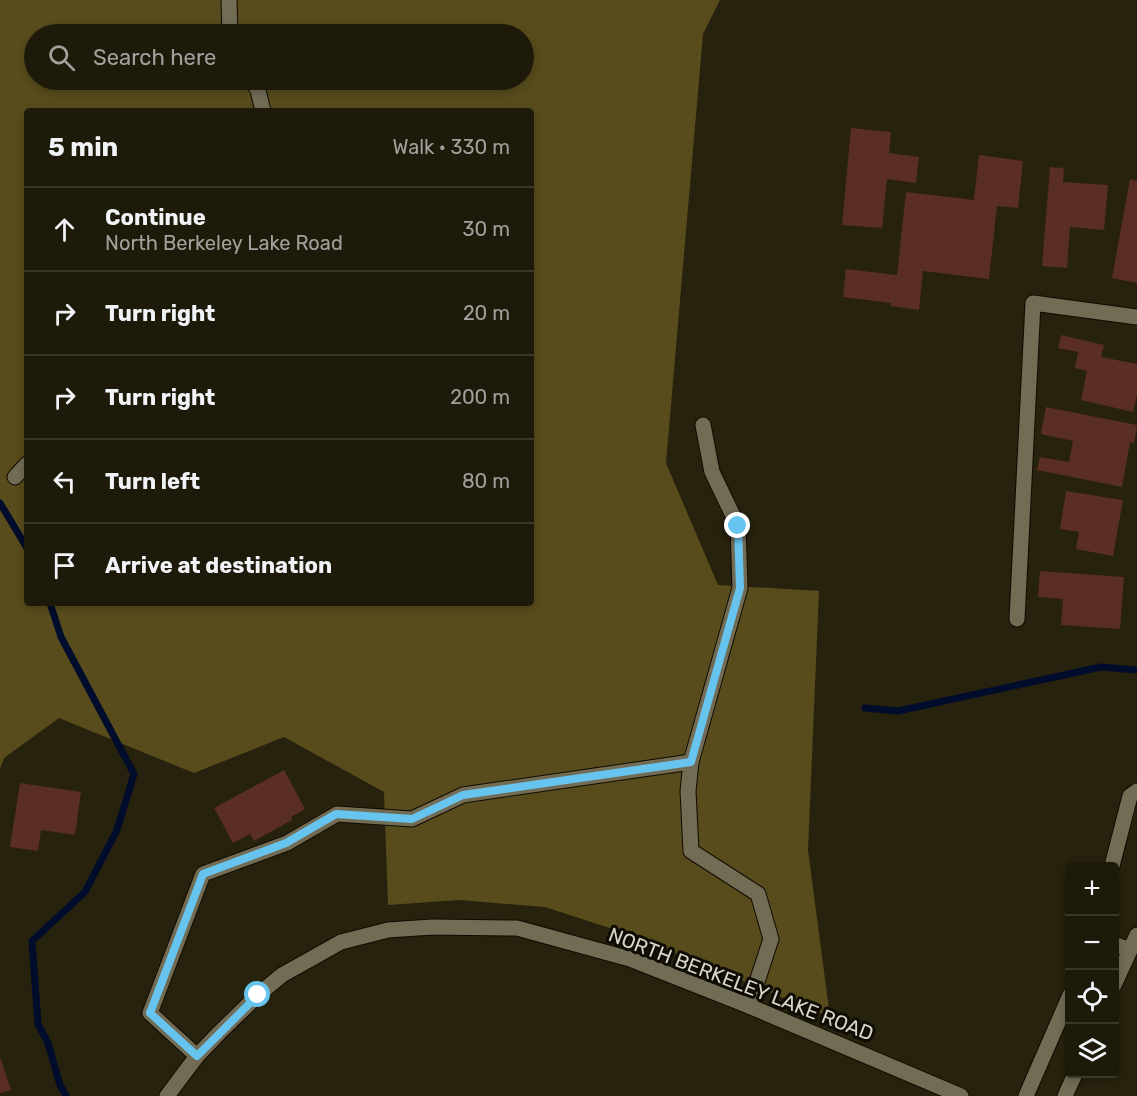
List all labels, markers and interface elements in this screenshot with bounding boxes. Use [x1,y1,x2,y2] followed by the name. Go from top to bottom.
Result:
[24,24,534,90] search box
[45,41,78,74] icon: search
[93,44,216,71] text: Search here
[48,132,118,163] text: 5 min
[393,135,510,159] text: Walk · 330 m
[105,204,206,231] text: Continue
[48,213,81,246] icon: ahead
[463,217,510,241] text: 30 m
[105,231,343,255] text: North Berkeley Lake Road
[48,297,81,330] icon: right
[105,300,215,327] text: Turn right
[463,301,510,325] text: 20 m
[48,381,81,414] icon: right
[105,384,215,411] text: Turn right
[450,385,510,409] text: 200 m
[48,465,81,498] icon: left
[105,468,200,495] text: Turn left
[462,469,510,493] text: 80 m
[724,512,750,538] route end
[48,549,81,582] icon: arrive
[105,552,332,579] text: Arrive at destination
[1065,862,1119,1078] map controls
[1065,862,1119,916] button: +
[1065,916,1119,970] button: −
[605,922,877,1046] street label: NORTH BERKELEY LAKE ROAD
[1065,970,1119,1024] button: locate
[244,981,270,1007] route start
[1065,1024,1119,1078] button: layers

